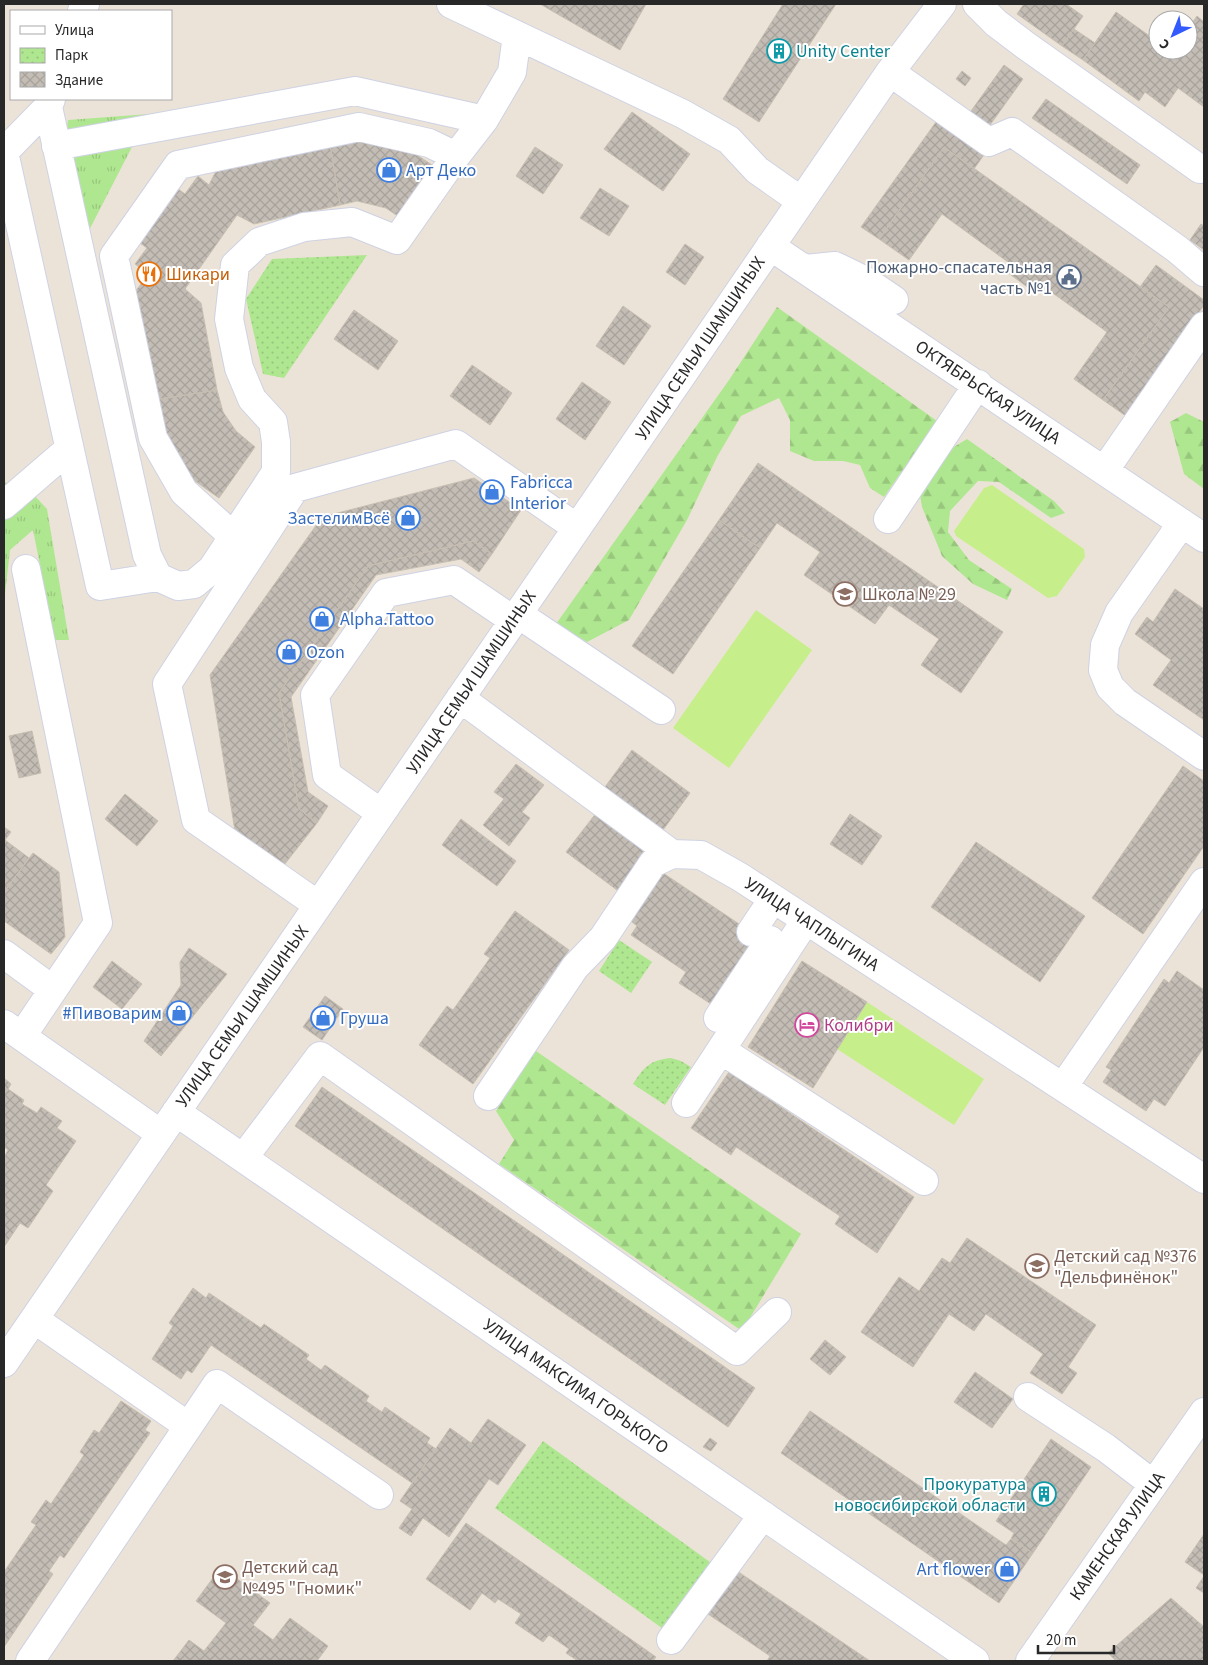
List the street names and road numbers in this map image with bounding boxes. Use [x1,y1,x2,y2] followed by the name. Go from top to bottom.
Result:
[629,252,771,445] street label: УЛИЦА СЕМЬИ ШАМШИНЫХ
[910,334,1066,451] street label: ОКТЯБРЬСКАЯ УЛИЦА
[400,586,542,779] street label: УЛИЦА СЕМЬИ ШАМШИНЫХ
[739,871,884,978] street label: УЛИЦА ЧАПЛЫГИНА
[170,920,315,1112] street label: УЛИЦА СЕМЬИ ШАМШИНЫХ
[478,1313,674,1460] street label: УЛИЦА МАКСИМА ГОРЬКОГО
[1064,1467,1171,1606] street label: КАМЕНСКАЯ УЛИЦА

